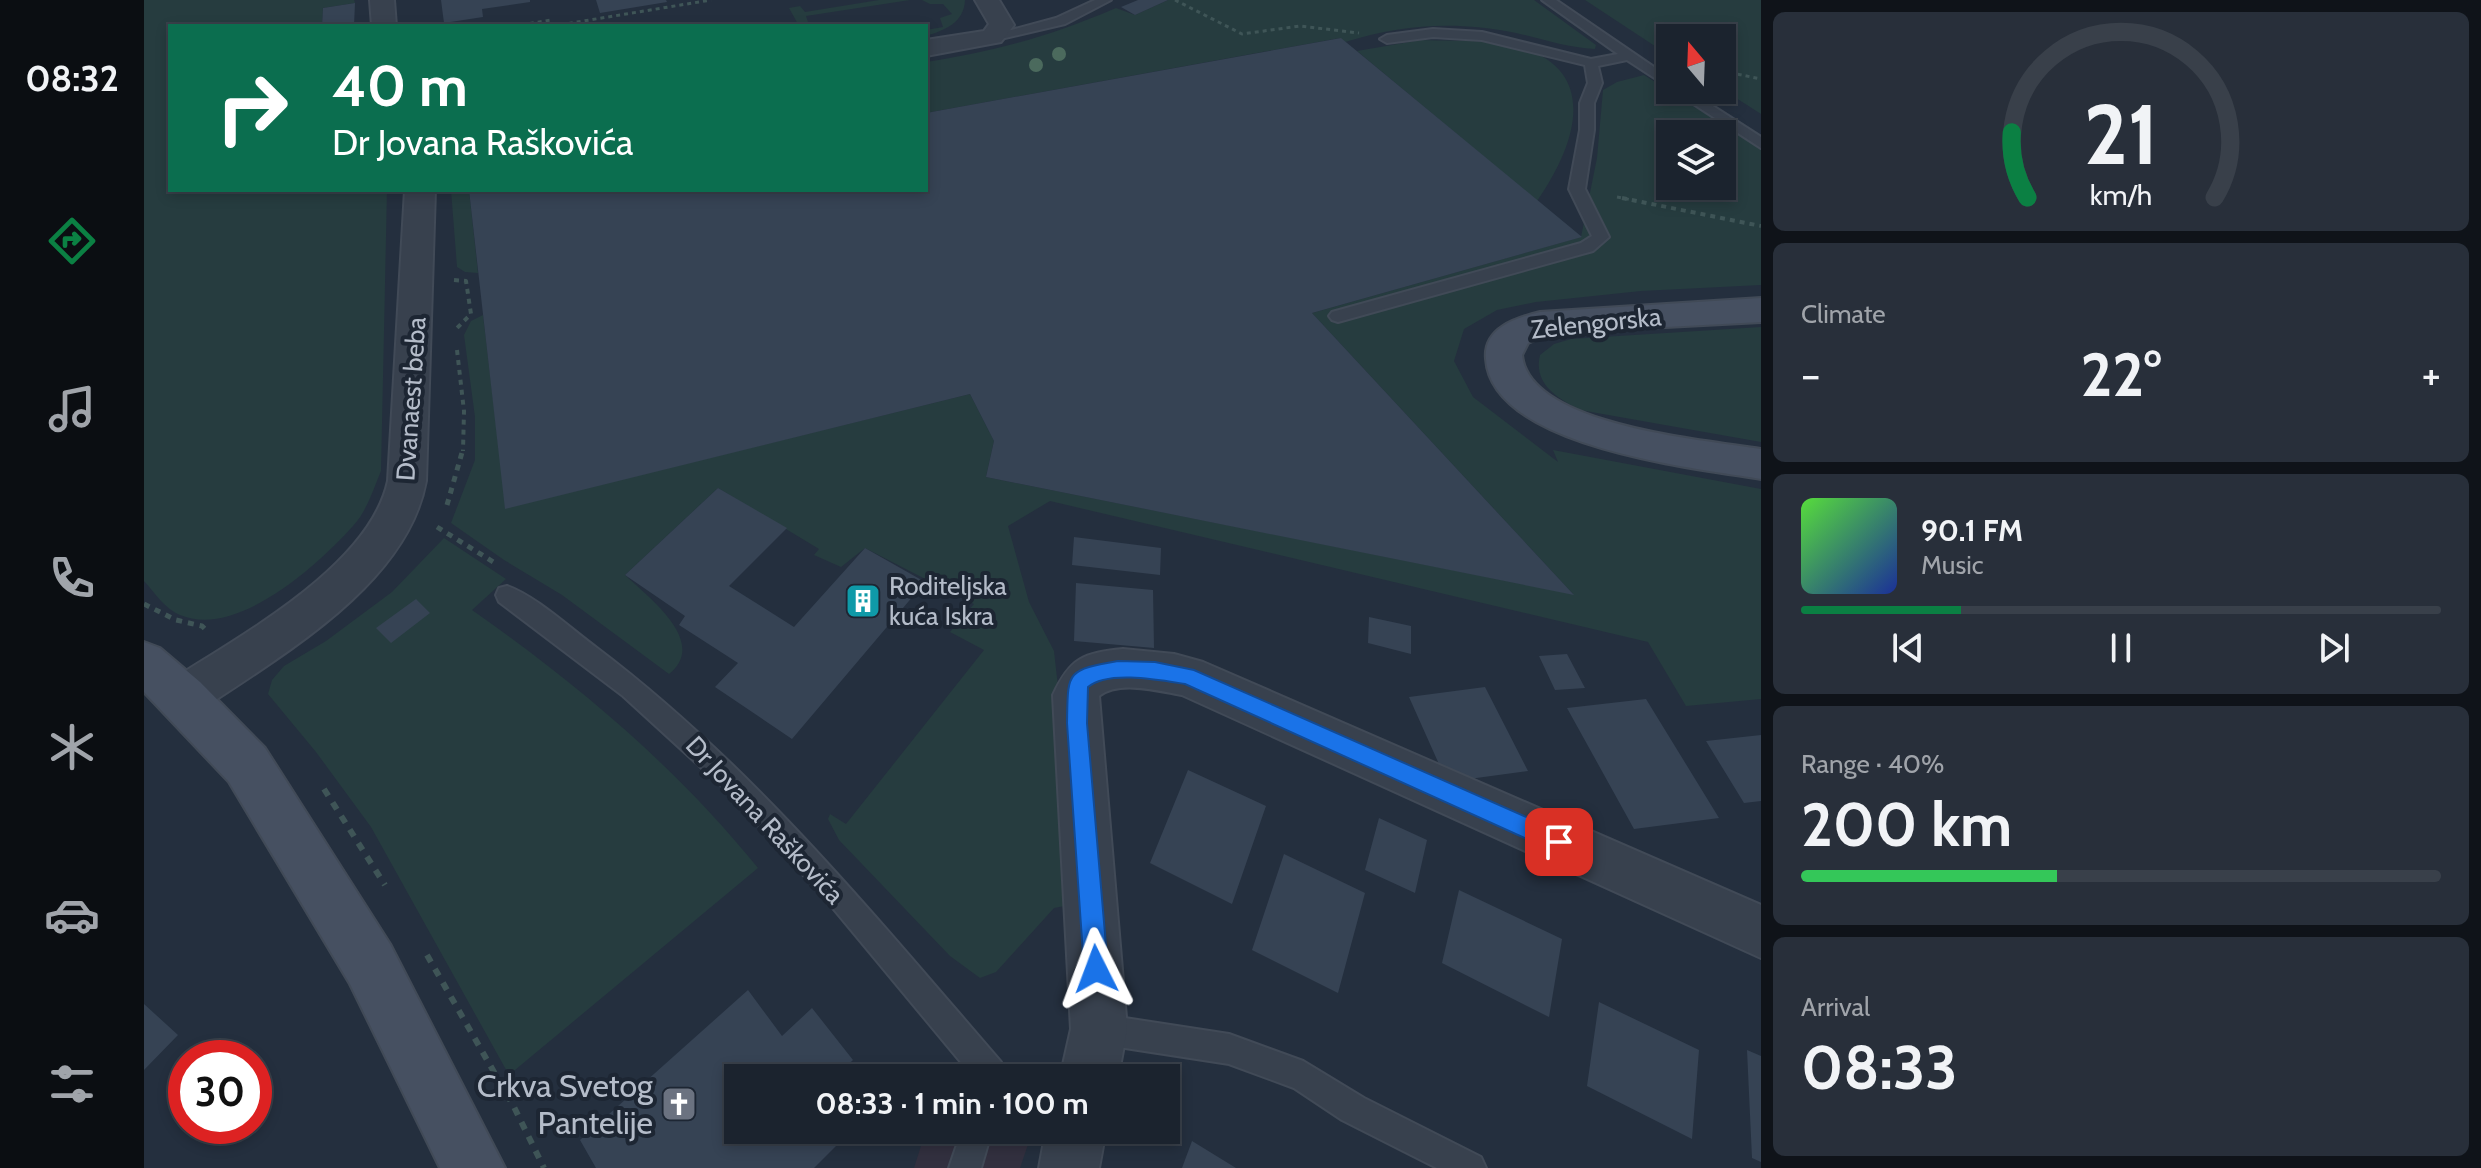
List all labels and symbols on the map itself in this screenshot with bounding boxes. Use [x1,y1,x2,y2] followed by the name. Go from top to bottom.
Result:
[1656,24,1736,104] north arrow
[1529,300,1663,346] street label: Zelengorska
[389,315,433,482] street label: Dvanaest beba
[889,570,1007,632] place label: Roditeljska kuća Iskra
[844,582,882,620] building icon: Roditeljska kuća Iskra
[679,730,851,911] street label: Dr Jovana Raškovića
[1525,808,1593,876] pin
[1054,927,1138,1011] position arrow
[168,1040,272,1144] speed limit sign: 30
[477,1066,654,1142] place label: Crkva Svetog Pantelije
[660,1085,698,1123] church icon: Crkva Svetog Pantelije

